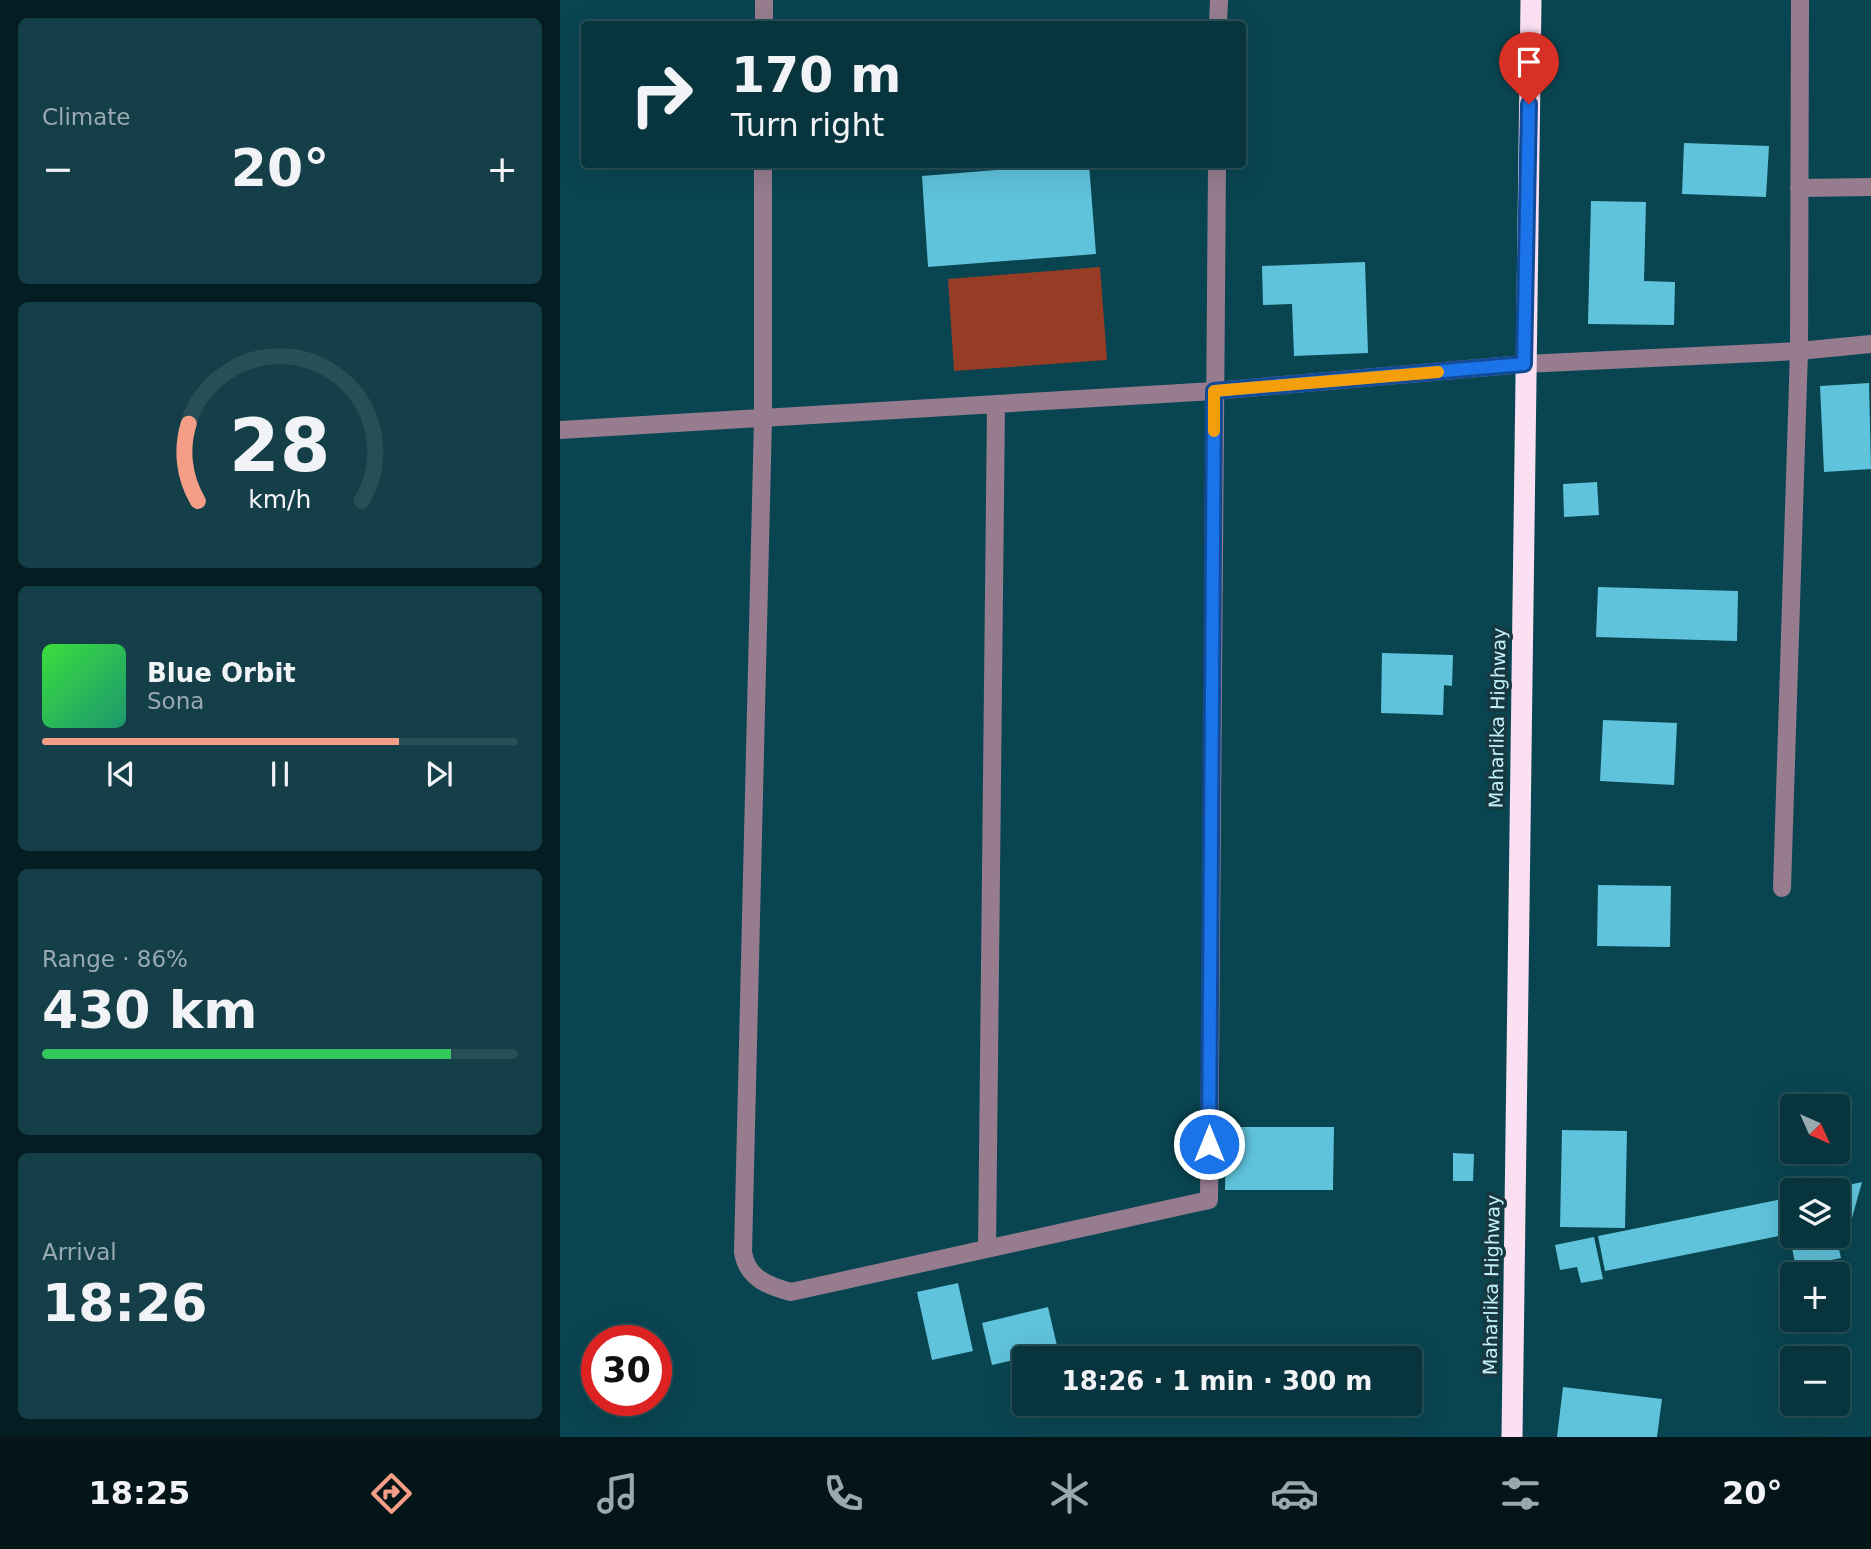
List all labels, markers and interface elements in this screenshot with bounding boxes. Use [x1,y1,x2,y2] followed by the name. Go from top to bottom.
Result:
[1499,32,1559,104] pin
[1510,43,1548,81] icon: arrive
[731,47,901,104] text: 170 m
[616,49,707,140] icon: right
[42,104,131,130] text: Climate
[731,106,884,144] text: Turn right
[231,138,329,198] text: 20°
[42,147,74,191] text: −
[486,147,518,191] text: +
[229,403,331,488] text: 28
[248,484,312,513] text: km/h
[1484,628,1510,808] street label: Maharlika Highway
[147,658,296,688] text: Blue Orbit
[147,688,204,714] text: Sona
[102,755,140,793] icon: previous
[261,755,299,793] icon: pause
[420,755,458,793] icon: next
[42,946,188,972] text: Range · 86%
[42,980,257,1040] text: 430 km
[1780,1094,1850,1164] north arrow
[1780,1094,1850,1416] map controls
[1172,1107,1246,1181] position arrow
[1780,1178,1850,1248] button: layers
[1478,1195,1504,1375] street label: Maharlika Highway
[42,1239,117,1265] text: Arrival
[1780,1262,1850,1332] button: +
[42,1273,208,1333] text: 18:26
[581,1325,672,1416] speed limit sign: 30
[1780,1346,1850,1416] button: −
[1062,1366,1372,1396] text: 18:26 · 1 min · 300 m
[367,1469,416,1518] icon: directions
[593,1469,642,1518] icon: music
[819,1469,868,1518] icon: phone
[1045,1469,1094,1518] icon: climate
[1270,1469,1319,1518] icon: car
[1496,1469,1545,1518] icon: filters
[88,1474,190,1512] text: 18:25
[1722,1474,1782,1512] text: 20°

